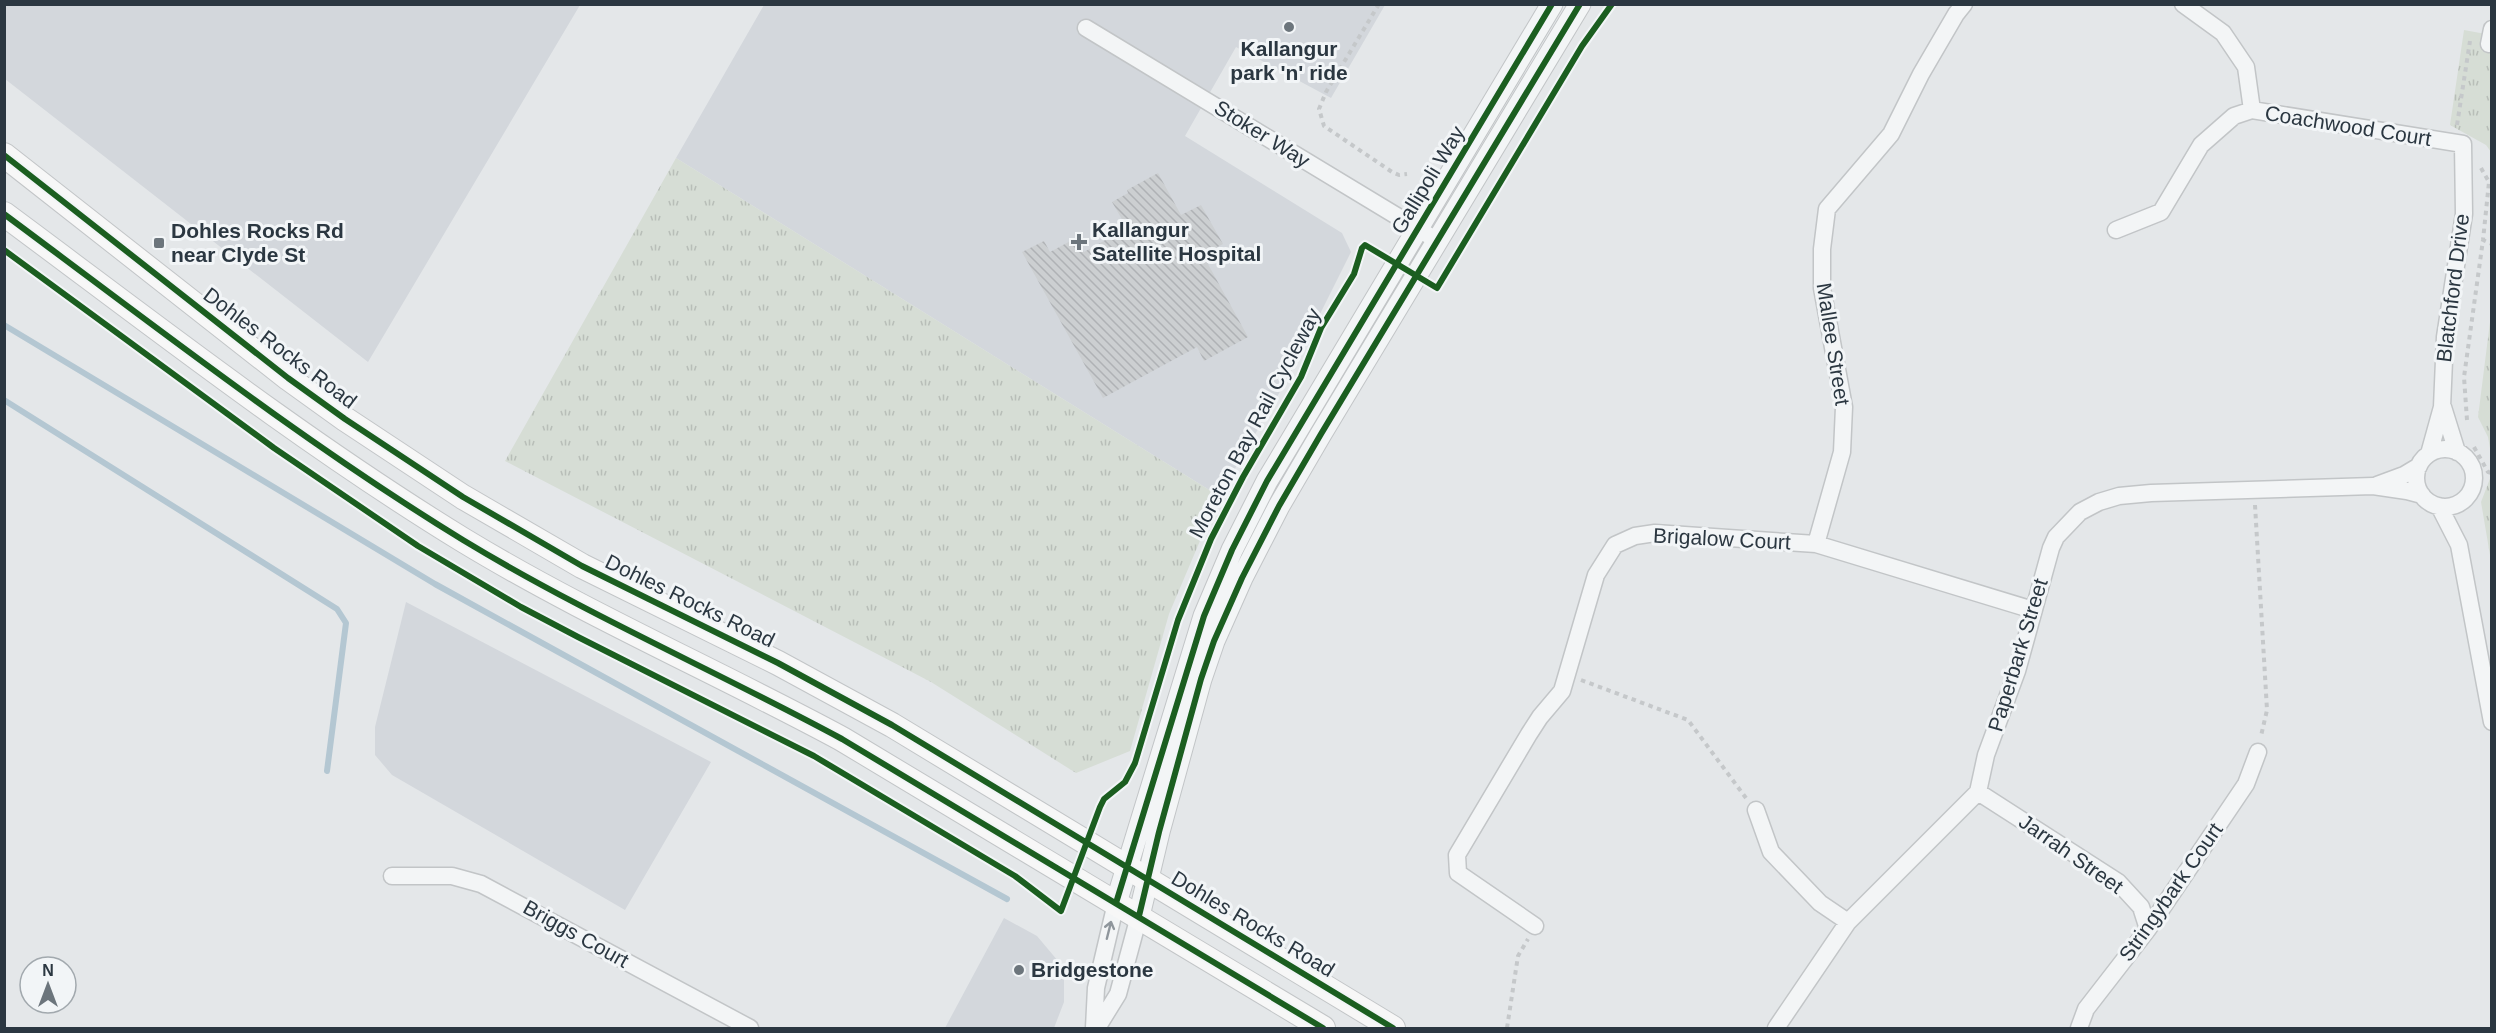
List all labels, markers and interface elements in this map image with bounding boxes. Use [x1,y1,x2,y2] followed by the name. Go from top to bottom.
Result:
[1282,20,1296,34] marker: Kallangur park 'n' ride
[1230,37,1348,84] place label: Kallangur park 'n' ride
[1210,95,1314,172] street label: Stoker Way
[2263,101,2433,150] street label: Coachwood Court
[1386,121,1469,238] street label: Gallipoli Way
[2432,212,2473,363] street label: Blatchford Drive
[1092,218,1261,265] place label: Kallangur Satellite Hospital
[171,219,344,266] place label: Dohles Rocks Rd near Clyde St
[1070,233,1088,251] marker: Kallangur Satellite Hospital
[152,236,166,250] marker: Dohles Rocks Rd near Clyde St
[1812,281,1855,407] street label: Mallee Street
[199,283,361,413] street label: Dohles Rocks Road
[1184,304,1325,542] street label: Moreton Bay Rail Cycleway
[1653,523,1792,554] street label: Brigalow Court
[602,550,779,652] street label: Dohles Rocks Road
[1983,575,2052,734] street label: Paperbark Street
[2015,809,2128,898] street label: Jarrah Street
[2114,818,2227,965] street label: Stringybark Court
[1168,866,1339,981] street label: Dohles Rocks Road
[520,895,633,972] street label: Briggs Court
[1104,920,1116,939] one-way arrow
[18,955,78,1015] north arrow
[1031,958,1154,981] place label: Bridgestone
[42,962,54,979] text: N
[1012,963,1026,977] marker: Bridgestone

